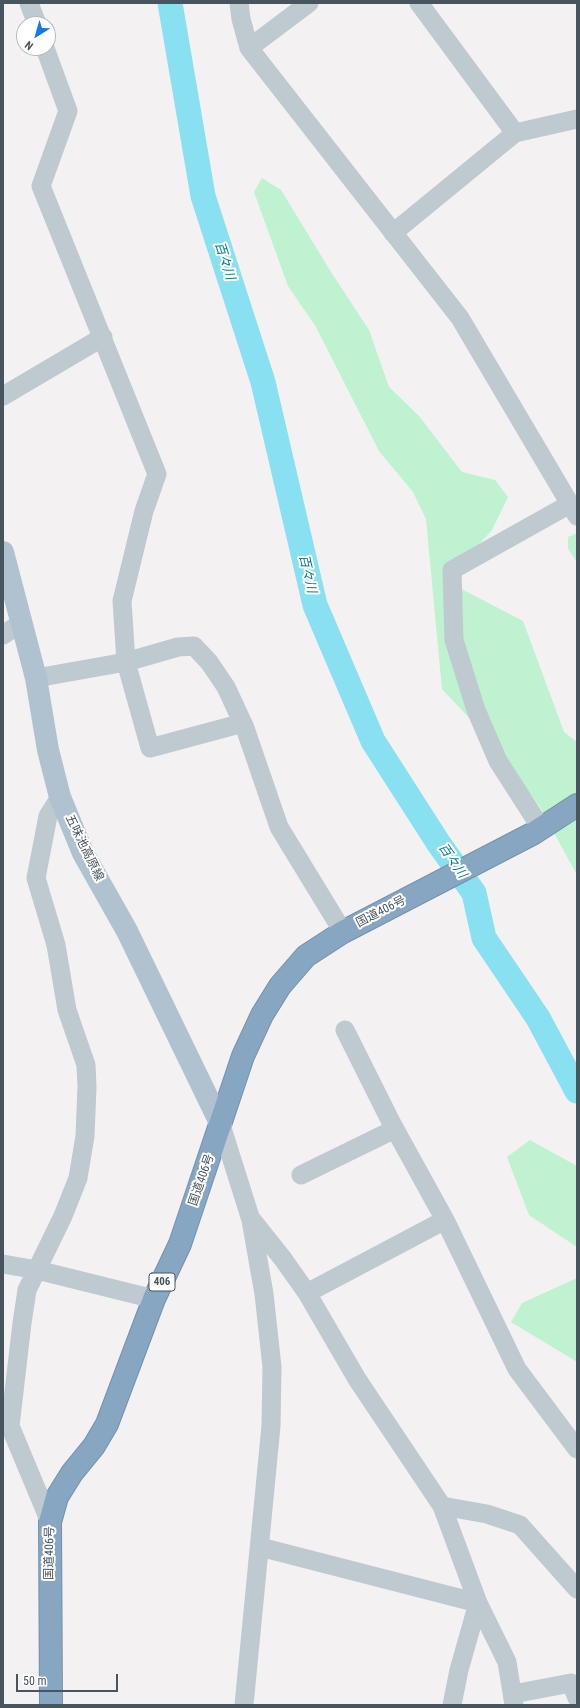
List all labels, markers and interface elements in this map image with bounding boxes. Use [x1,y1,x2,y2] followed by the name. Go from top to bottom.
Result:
[16,16,56,56] north arrow
[22,38,36,52] text: N
[211,240,237,282] water label: 百々川
[295,553,319,595] water label: 百々川
[62,812,106,884] street label: 五味池高原線
[434,841,470,881] water label: 百々川
[354,893,408,931] street label: 国道406号
[186,1152,218,1208] street label: 国道406号
[149,1273,175,1291] road number: 406
[42,1526,58,1580] street label: 国道406号
[18,1666,120,1692] scale bar
[23,1674,47,1688] text: 50 m

